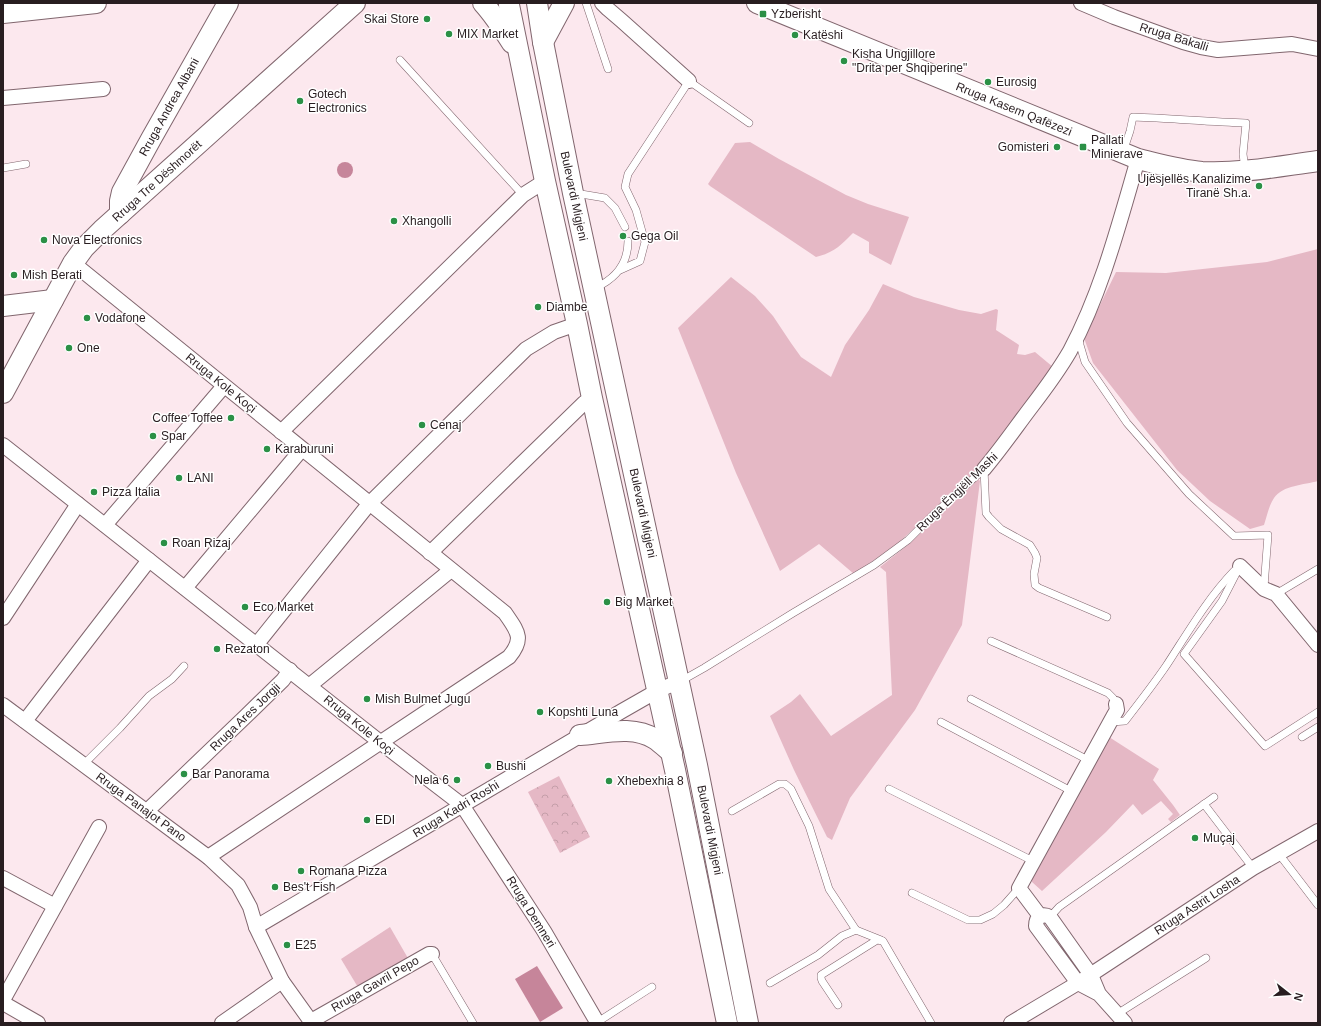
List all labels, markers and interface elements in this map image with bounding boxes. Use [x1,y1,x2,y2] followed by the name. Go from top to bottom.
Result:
[771,7,822,21] place label: Yzberisht
[758,9,768,19] marker: Yzberisht
[364,12,419,26] place label: Skai Store
[422,14,432,24] marker: Skai Store
[1138,20,1210,54] street label: Rruga Bakalli
[457,27,519,41] place label: MIX Market
[803,28,843,42] place label: Katëshi
[444,29,454,39] marker: MIX Market
[790,30,800,40] marker: Katëshi
[852,47,967,75] place label: Kisha Ungjillore "Drita per Shqiperine"
[136,55,202,159] street label: Rruga Andrea Albani
[839,56,849,66] marker: Kisha Ungjillore "Drita per Shqiperine"
[996,75,1037,89] place label: Eurosig
[983,77,993,87] marker: Eurosig
[954,79,1074,139] street label: Rruga Kasem Qafëzezi
[308,87,367,115] place label: Gotech Electronics
[295,96,305,106] marker: Gotech Electronics
[1091,133,1143,161] place label: Pallati Minierave
[109,137,205,225] street label: Rruga Tre Dëshmorët
[998,140,1049,154] place label: Gomisteri
[1052,142,1062,152] marker: Gomisteri
[1078,142,1088,152] marker: Pallati Minierave
[558,150,590,242] street label: Bulevardi Migjeni
[1138,172,1251,200] place label: Ujësjellës Kanalizime Tiranë Sh.a.
[1254,181,1264,191] marker: Ujësjellës Kanalizime Tiranë Sh.a.
[402,214,451,228] place label: Xhangolli
[389,216,399,226] marker: Xhangolli
[631,229,678,243] place label: Gega Oil
[618,231,628,241] marker: Gega Oil
[52,233,142,247] place label: Nova Electronics
[39,235,49,245] marker: Nova Electronics
[22,268,82,282] place label: Mish Berati
[9,270,19,280] marker: Mish Berati
[546,300,588,314] place label: Diambe
[533,302,543,312] marker: Diambe
[95,311,146,325] place label: Vodafone
[82,313,92,323] marker: Vodafone
[77,341,100,355] place label: One
[64,343,74,353] marker: One
[183,350,259,416] street label: Rruga Kole Koçi
[152,411,223,425] place label: Coffee Toffee
[226,413,236,423] marker: Coffee Toffee
[430,418,461,432] place label: Cenaj
[417,420,427,430] marker: Cenaj
[161,429,186,443] place label: Spar
[148,431,158,441] marker: Spar
[275,442,334,456] place label: Karaburuni
[262,444,272,454] marker: Karaburuni
[914,450,1000,534] street label: Rruga Ëngjëll Mashi
[627,467,659,559] street label: Bulevardi Migjeni
[187,471,214,485] place label: LANI
[174,473,184,483] marker: LANI
[102,485,160,499] place label: Pizza Italia
[89,487,99,497] marker: Pizza Italia
[172,536,231,550] place label: Roan Rizaj
[159,538,169,548] marker: Roan Rizaj
[615,595,673,609] place label: Big Market
[602,597,612,607] marker: Big Market
[253,600,314,614] place label: Eco Market
[240,602,250,612] marker: Eco Market
[225,642,270,656] place label: Rezaton
[212,644,222,654] marker: Rezaton
[207,680,283,754] street label: Rruga Ares Jorgji
[321,692,397,758] street label: Rruga Kole Koçi
[375,692,470,706] place label: Mish Bulmet Jugu
[362,694,372,704] marker: Mish Bulmet Jugu
[548,705,618,719] place label: Kopshti Luna
[535,707,545,717] marker: Kopshti Luna
[496,759,526,773] place label: Bushi
[483,761,493,771] marker: Bushi
[192,767,270,781] place label: Bar Panorama
[179,769,189,779] marker: Bar Panorama
[93,770,189,845] street label: Rruga Panajot Pano
[414,773,449,787] place label: Nela 6
[617,774,684,788] place label: Xhebexhia 8
[452,775,462,785] marker: Nela 6
[604,776,614,786] marker: Xhebexhia 8
[410,778,502,840] street label: Rruga Kadri Roshi
[694,784,726,876] street label: Bulevardi Migjeni
[375,813,395,827] place label: EDI
[362,815,372,825] marker: EDI
[1203,831,1235,845] place label: Muçaj
[1190,833,1200,843] marker: Muçaj
[309,864,387,878] place label: Romana Pizza
[296,866,306,876] marker: Romana Pizza
[1152,872,1242,938] street label: Rruga Astrit Losha
[504,874,558,950] street label: Rruga Demneri
[283,880,335,894] place label: Bes't Fish
[270,882,280,892] marker: Bes't Fish
[295,938,317,952] place label: E25
[282,940,292,950] marker: E25
[329,953,422,1015] street label: Rruga Gavril Pepo
[1269,974,1309,1014] north arrow
[1292,991,1305,1003] text: N

